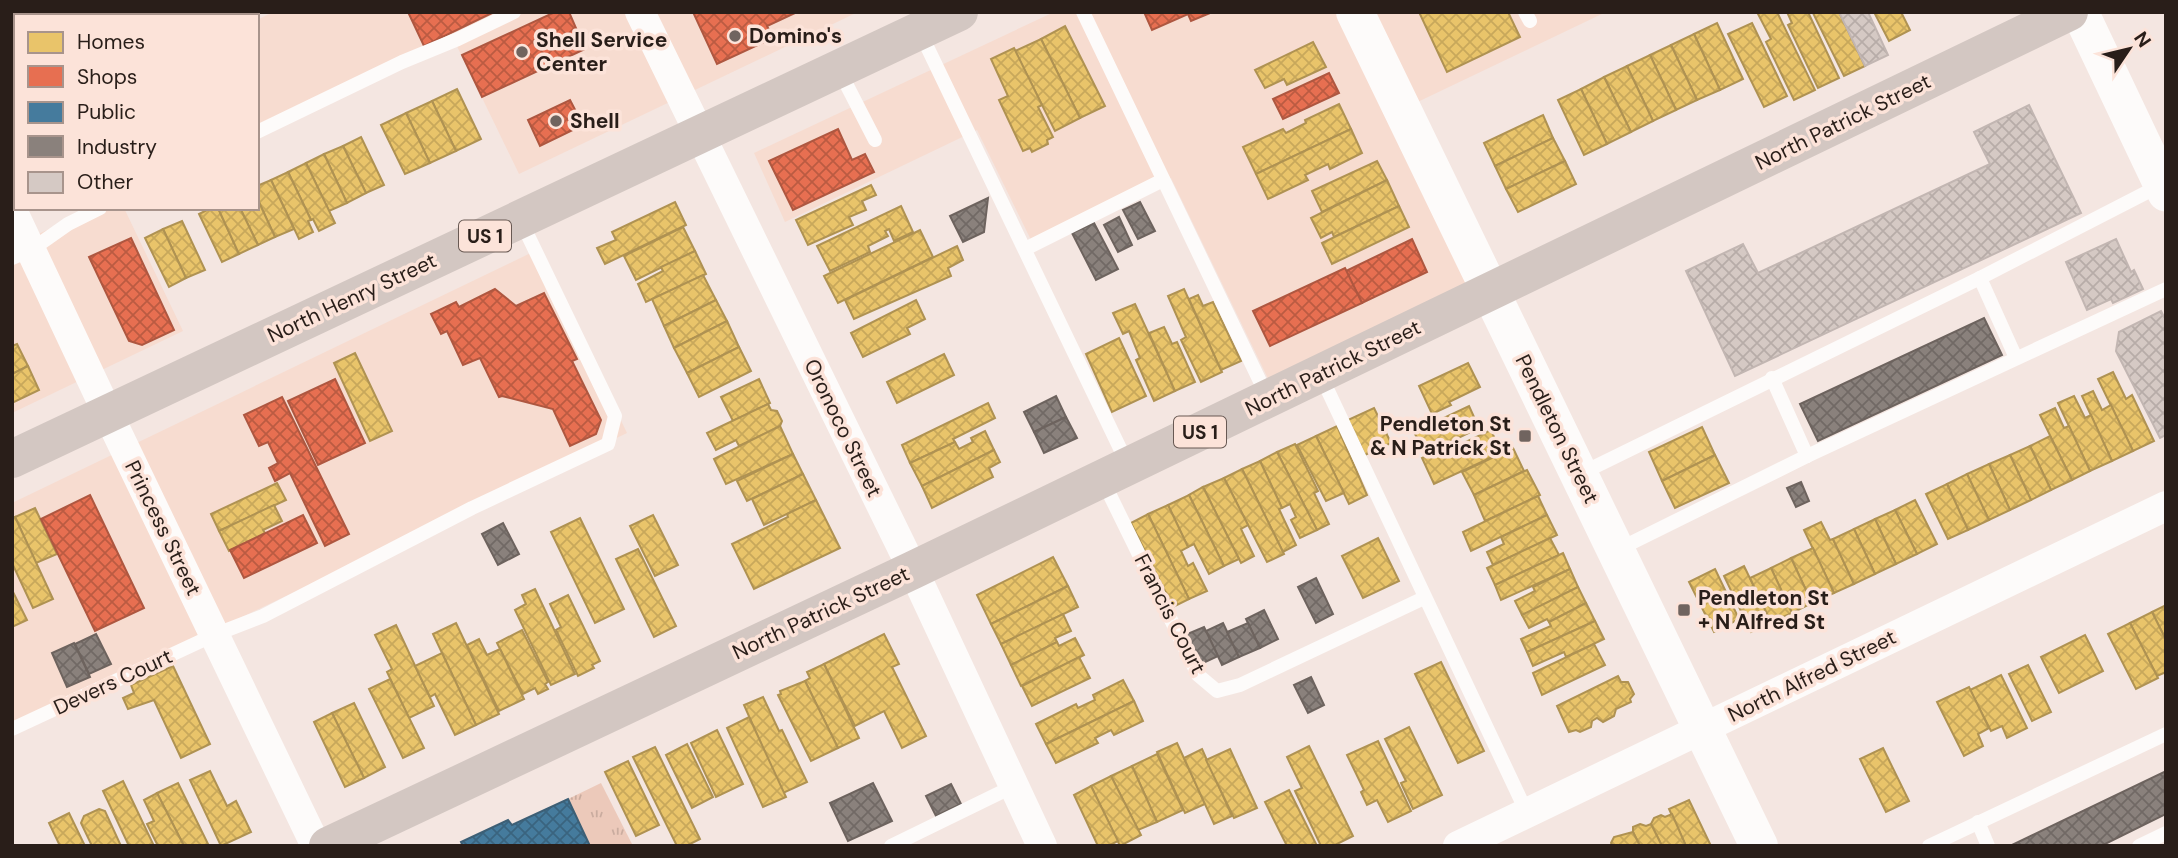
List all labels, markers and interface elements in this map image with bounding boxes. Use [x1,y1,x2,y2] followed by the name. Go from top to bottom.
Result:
[14,14,259,210] legend
[2094,14,2164,84] north arrow
[749,22,842,50] place label: Domino's
[536,26,667,78] place label: Shell Service Center
[2128,27,2157,52] text: N
[77,28,145,56] text: Homes
[727,28,743,44] marker: Domino's
[514,44,530,60] marker: Shell Service Center
[77,63,137,91] text: Shops
[1750,67,1936,177] street label: North Patrick Street
[77,98,136,126] text: Public
[570,107,620,135] place label: Shell
[548,113,564,129] marker: Shell
[77,133,157,161] text: Industry
[77,168,133,196] text: Other
[459,220,511,252] road number: US 1
[263,247,441,349] street label: North Henry Street
[1240,313,1426,423] street label: North Patrick Street
[1509,350,1605,508] street label: Pendleton Street
[798,354,888,502] street label: Oronoco Street
[1370,410,1511,462] place label: Pendleton St & N Patrick St
[1174,416,1226,448] road number: US 1
[1517,428,1533,444] marker: Pendleton St & N Patrick St
[118,456,208,600] street label: Princess Street
[1128,549,1212,679] street label: Francis Court
[728,560,914,666] street label: North Patrick Street
[1698,584,1829,636] place label: Pendleton St + N Alfred St
[1676,602,1692,618] marker: Pendleton St + N Alfred St
[1723,623,1901,729] street label: North Alfred Street
[49,642,177,722] street label: Devers Court

